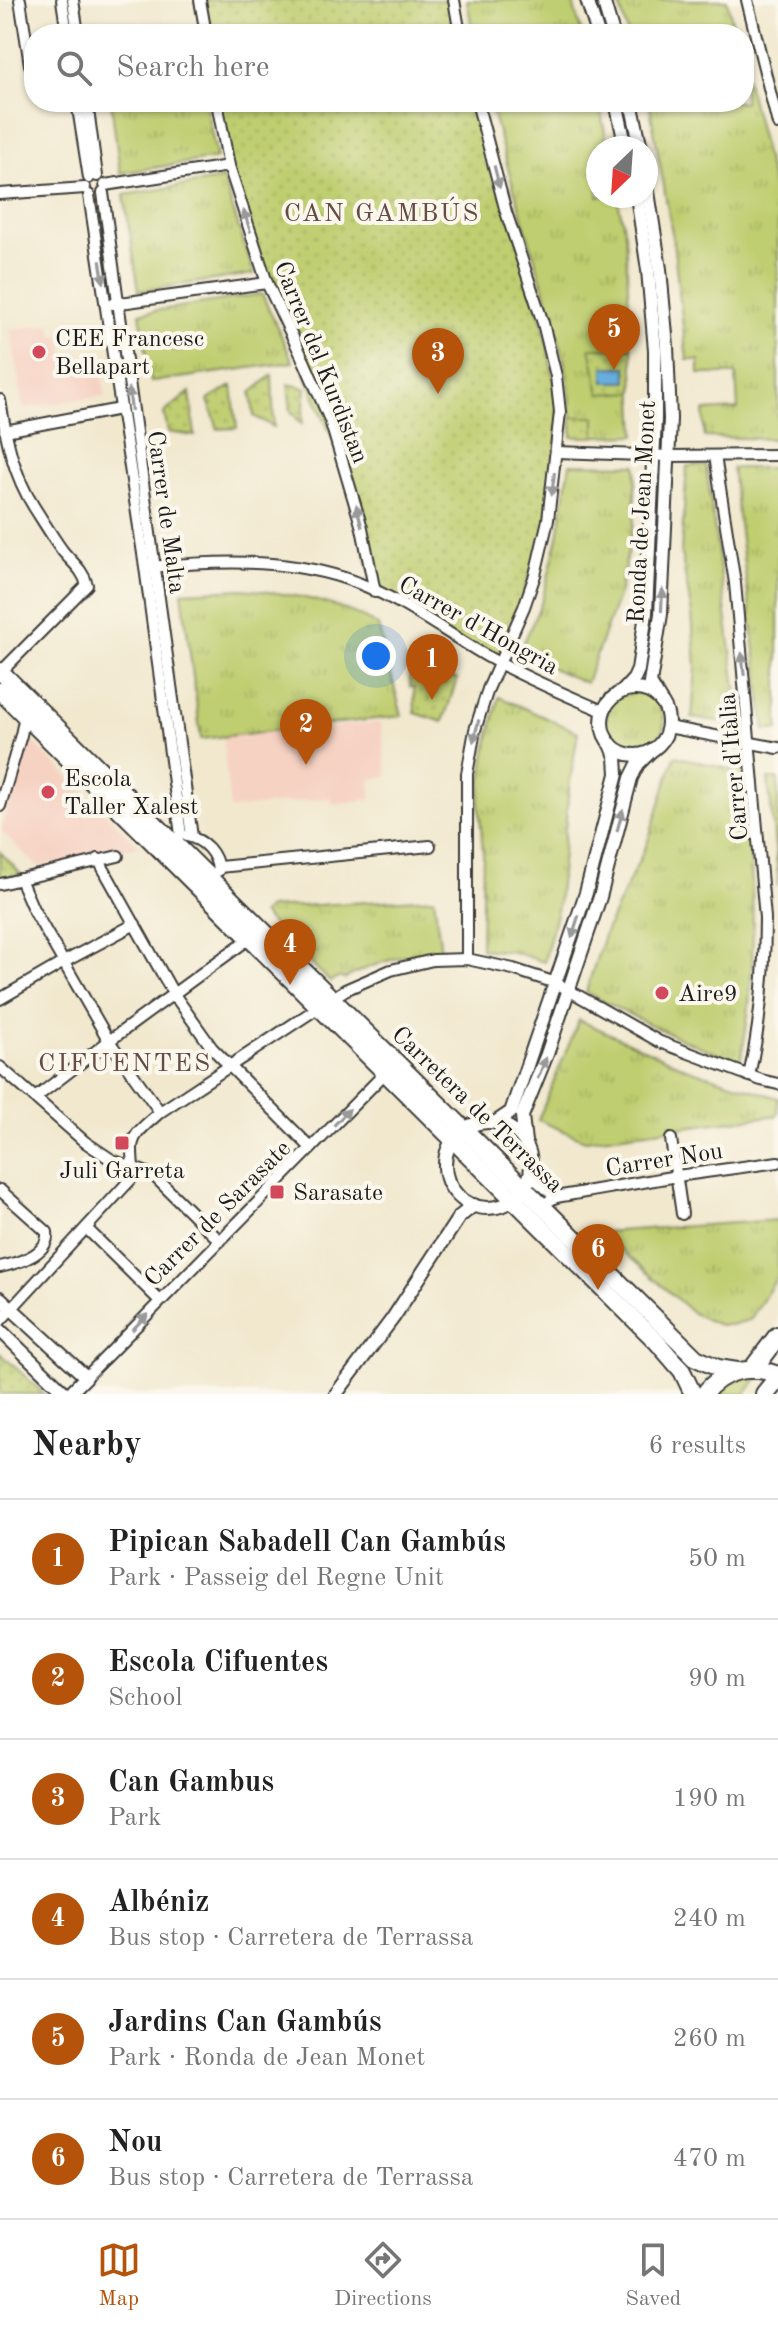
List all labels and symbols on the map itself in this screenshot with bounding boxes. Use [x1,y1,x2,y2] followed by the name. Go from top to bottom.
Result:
[586,136,658,208] north arrow
[491,165,503,190] one-way arrow
[284,196,480,227] district label: CAN GAMBÚS
[240,209,253,233] one-way arrow
[269,258,372,467] street label: Carrer del Kurdistan
[96,260,108,285] one-way arrow
[588,304,640,370] pin: 5
[55,328,204,380] place label: CEE Francesc Bellapart
[412,328,464,394] pin: 3
[30,343,48,361] marker: CEE Francesc Bellapart
[123,387,136,412] one-way arrow
[625,400,661,624] street label: Ronda de Jean Monet
[142,429,188,595] street label: Carrer de Malta
[546,472,559,497] one-way arrow
[352,503,364,528] one-way arrow
[394,573,562,681] street label: Carrer d'Hongria
[656,587,669,612] one-way arrow
[406,634,458,700] pin: 1
[356,636,396,676] your location
[737,651,750,676] one-way arrow
[717,692,753,842] street label: Carrer d'Itàlia
[280,699,332,765] pin: 2
[469,719,482,744] one-way arrow
[64,768,199,820] place label: Escola Taller Xalest
[39,783,57,801] marker: Escola Taller Xalest
[615,808,627,833] one-way arrow
[568,915,580,939] one-way arrow
[264,919,316,985] pin: 4
[678,983,738,1007] place label: Aire9
[653,984,671,1002] marker: Aire9
[386,1023,567,1198] street label: Carretera de Terrassa
[38,1051,212,1077] district label: CIFUENTES
[535,1056,548,1080] one-way arrow
[333,1107,351,1126] one-way arrow
[113,1134,131,1152] marker: Juli Garreta
[141,1137,296,1292] street label: Carrer de Sarasate
[604,1140,725,1182] street label: Carrer Nou
[59,1160,185,1184] place label: Juli Garreta
[293,1182,383,1206] place label: Sarasate
[268,1183,286,1201] marker: Sarasate
[572,1224,624,1290] pin: 6
[130,1313,149,1332] one-way arrow

